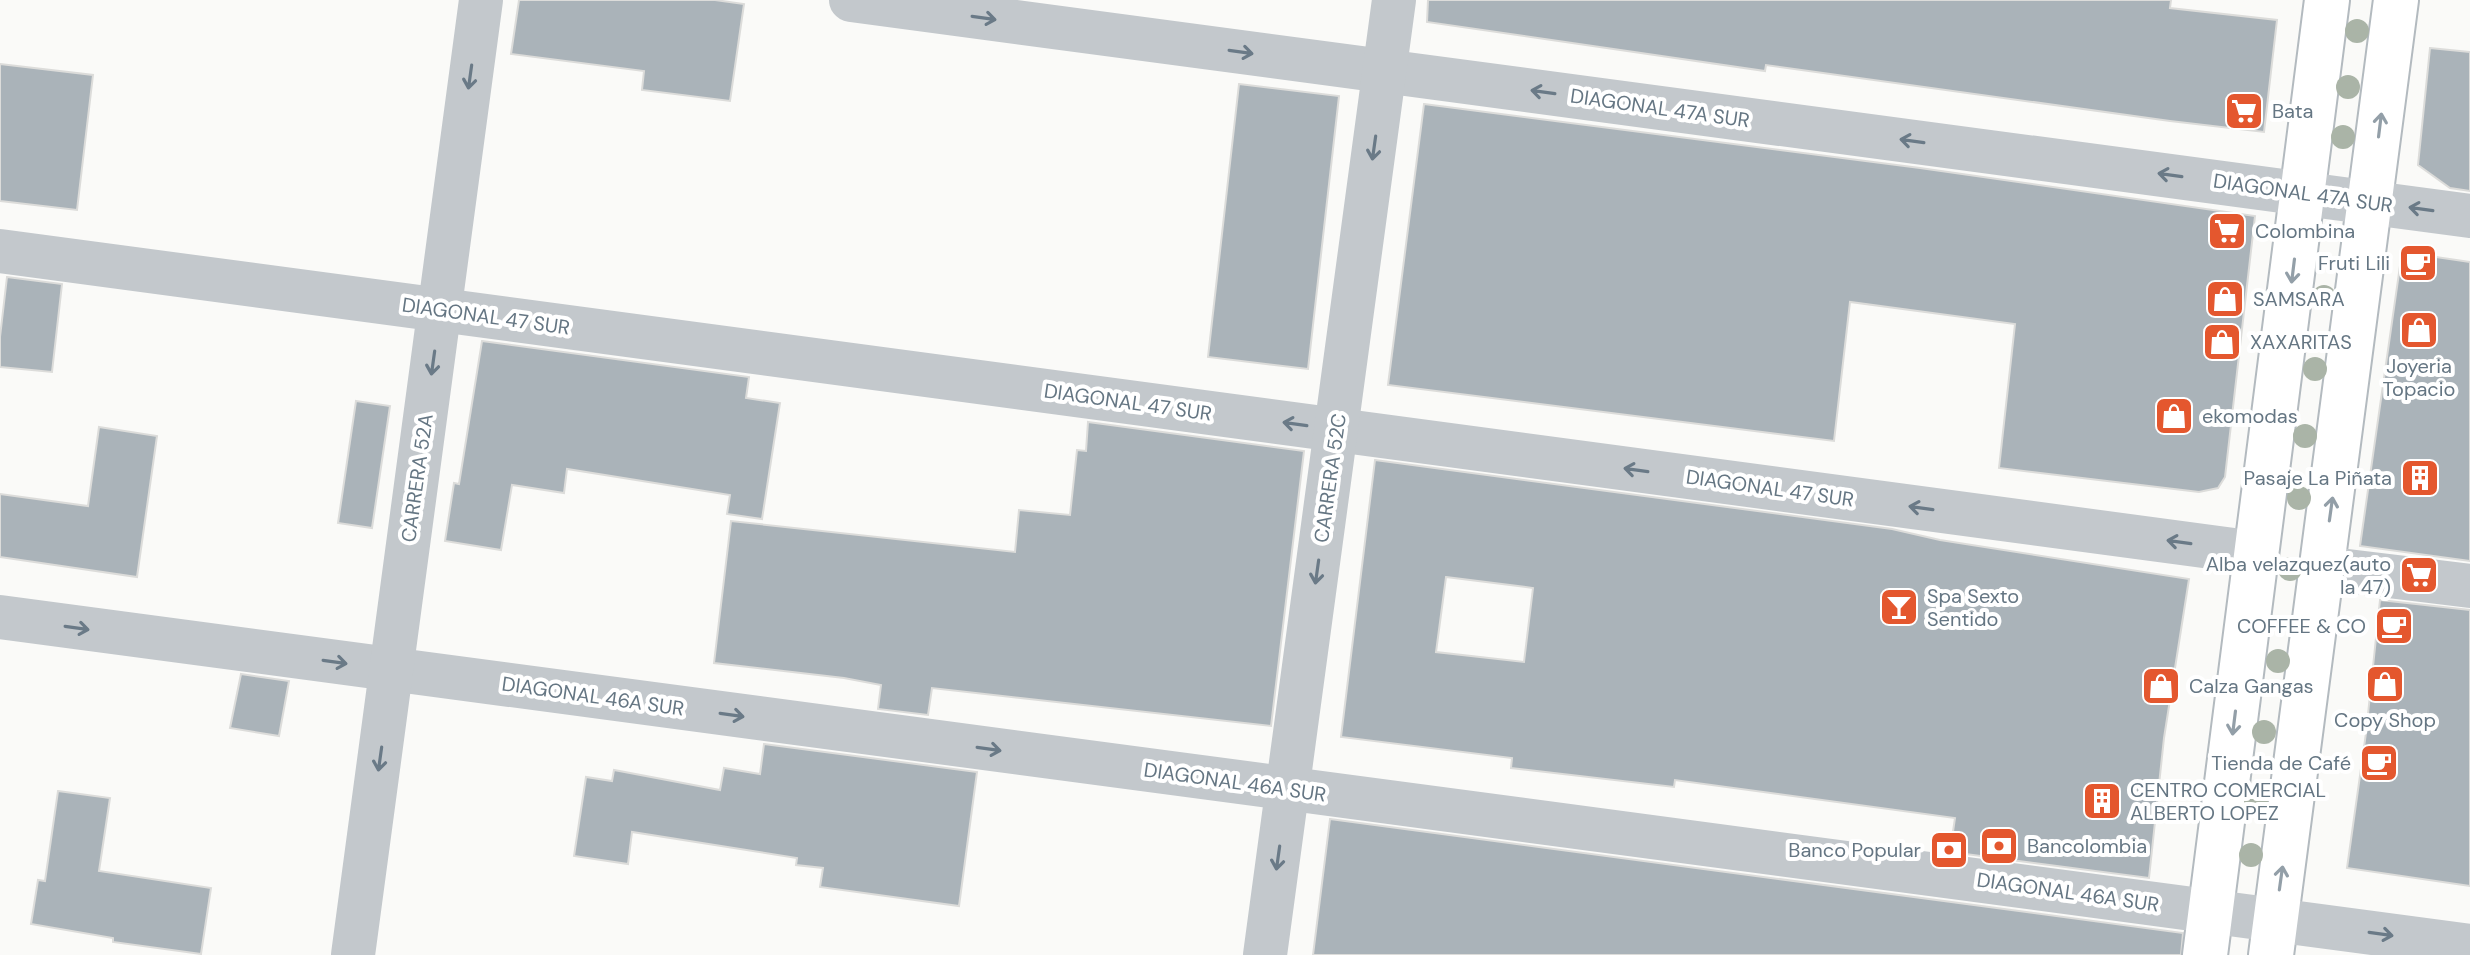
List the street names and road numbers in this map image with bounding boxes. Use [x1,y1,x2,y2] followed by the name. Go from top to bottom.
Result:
[1569,83,1751,133] street label: DIAGONAL 47A SUR
[2212,168,2394,218] street label: DIAGONAL 47A SUR
[400,291,572,341] street label: DIAGONAL 47 SUR
[1042,377,1214,427] street label: DIAGONAL 47 SUR
[395,412,439,544] street label: CARRERA 52A
[1308,412,1352,544] street label: CARRERA 52C
[1684,463,1856,513] street label: DIAGONAL 47 SUR
[500,670,686,722] street label: DIAGONAL 46A SUR
[1142,756,1328,808] street label: DIAGONAL 46A SUR
[1975,866,2161,918] street label: DIAGONAL 46A SUR

